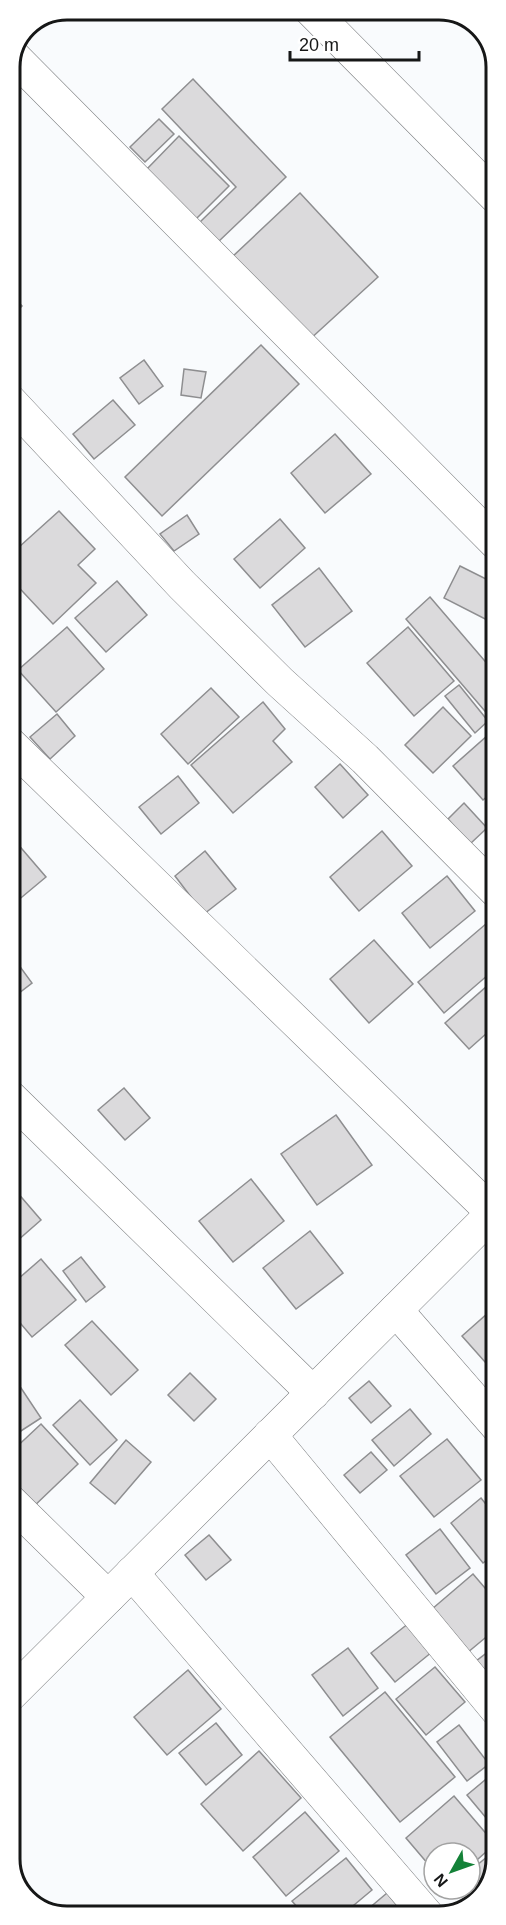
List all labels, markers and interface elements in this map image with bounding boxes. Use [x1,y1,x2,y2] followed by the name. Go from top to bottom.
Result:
[290,24,419,62] scale bar
[299,35,339,55] text: 20 m
[422,1841,482,1901] north arrow
[431,1870,451,1890] text: N

